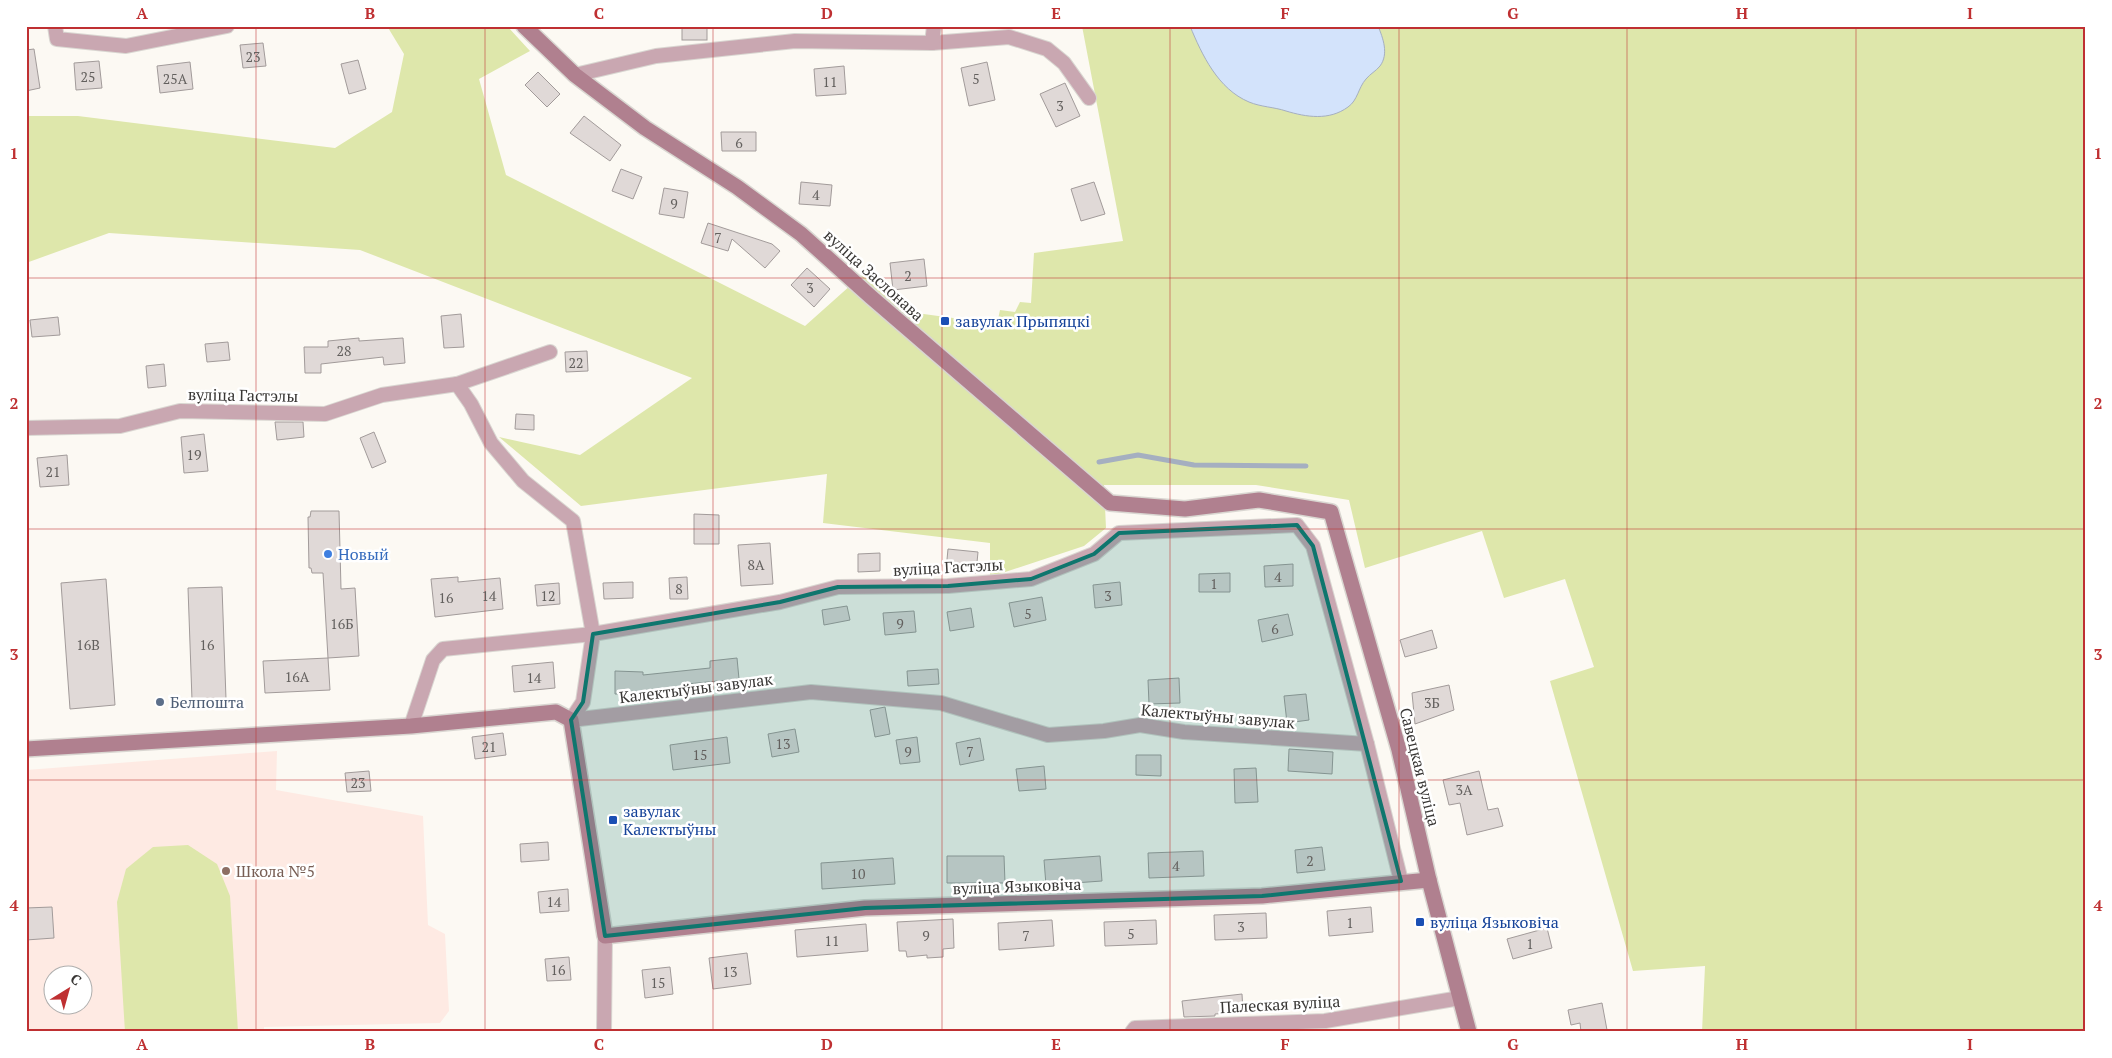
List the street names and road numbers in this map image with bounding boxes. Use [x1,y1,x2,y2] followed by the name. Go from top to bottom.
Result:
[819,224,929,326] street label: вуліца Заслонава
[188,383,298,407] street label: вуліца Гастэлы
[892,553,1004,581] street label: вуліца Гастэлы
[618,668,774,708] street label: Калектыўны завулак
[1140,698,1296,734] street label: Калектыўны завулак
[1395,705,1445,829] street label: Савецкая вуліца
[952,873,1082,899] street label: вуліца Языковіча
[1219,990,1341,1018] street label: Палеская вуліца

